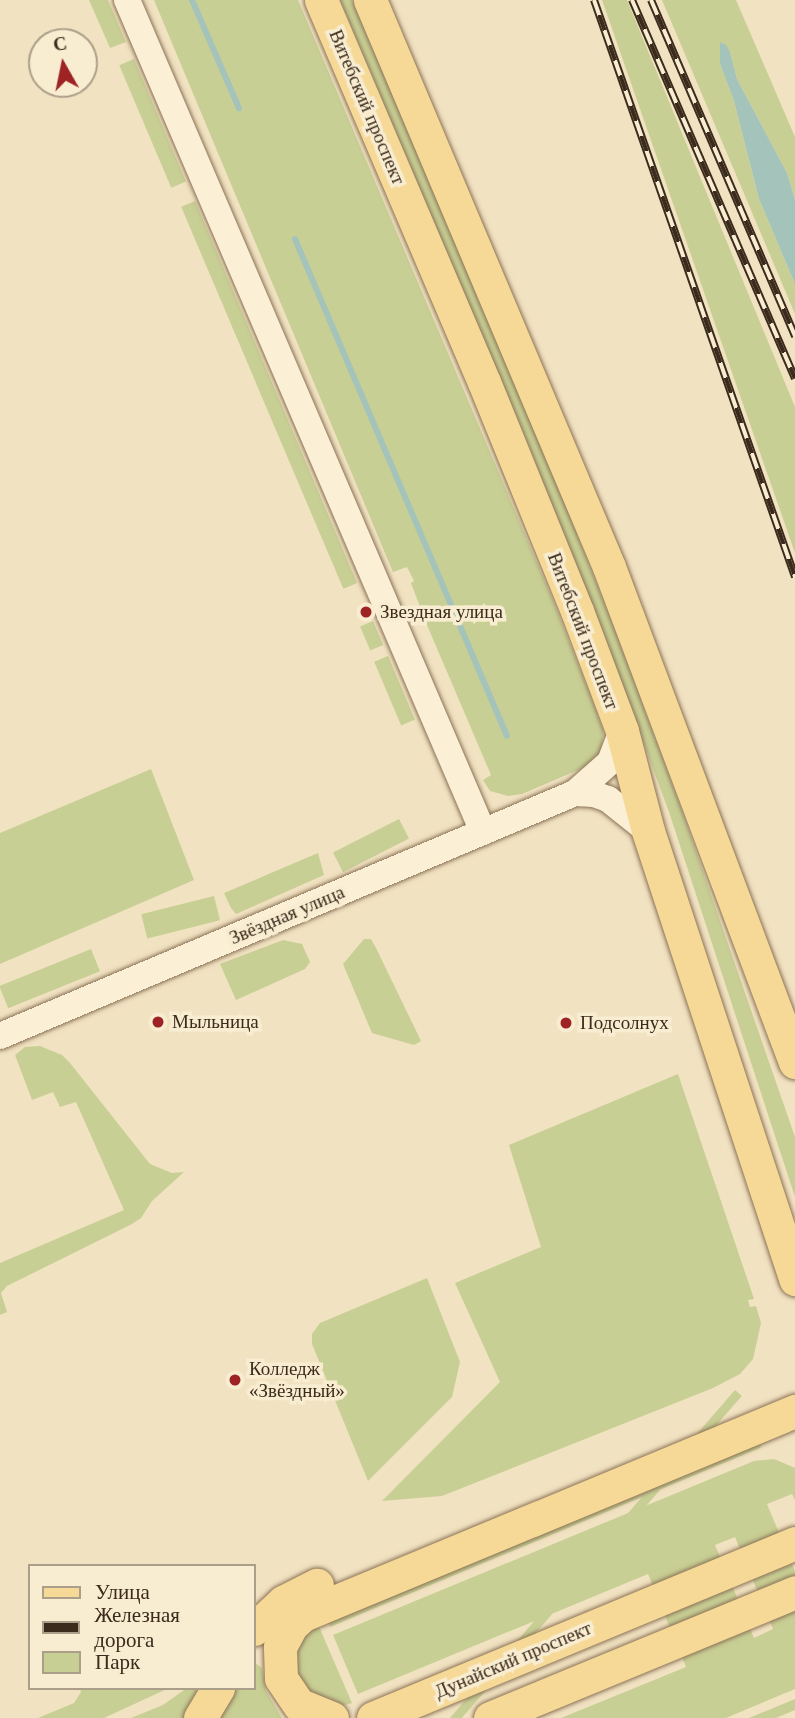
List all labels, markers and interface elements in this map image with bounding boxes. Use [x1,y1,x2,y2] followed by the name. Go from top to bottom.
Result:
[324,26,410,188] street label: Витебский проспект
[28,28,98,98] north arrow
[52,32,68,55] text: С
[543,549,623,713] street label: Витебский проспект
[380,601,503,623] place label: Звездная улица
[358,604,374,620] marker: Звездная улица
[226,881,348,949] street label: Звёздная улица
[172,1011,259,1033] place label: Мыльница
[580,1012,669,1034] place label: Подсолнух
[150,1014,166,1030] marker: Мыльница
[558,1015,574,1031] marker: Подсолнух
[249,1358,345,1402] place label: Колледж «Звёздный»
[227,1372,243,1388] marker: Колледж «Звёздный»
[28,1564,256,1690] legend
[95,1580,150,1604] text: Улица
[94,1603,180,1652] text: Железная дорога
[431,1617,595,1703] street label: Дунайский проспект
[95,1650,140,1674] text: Парк

